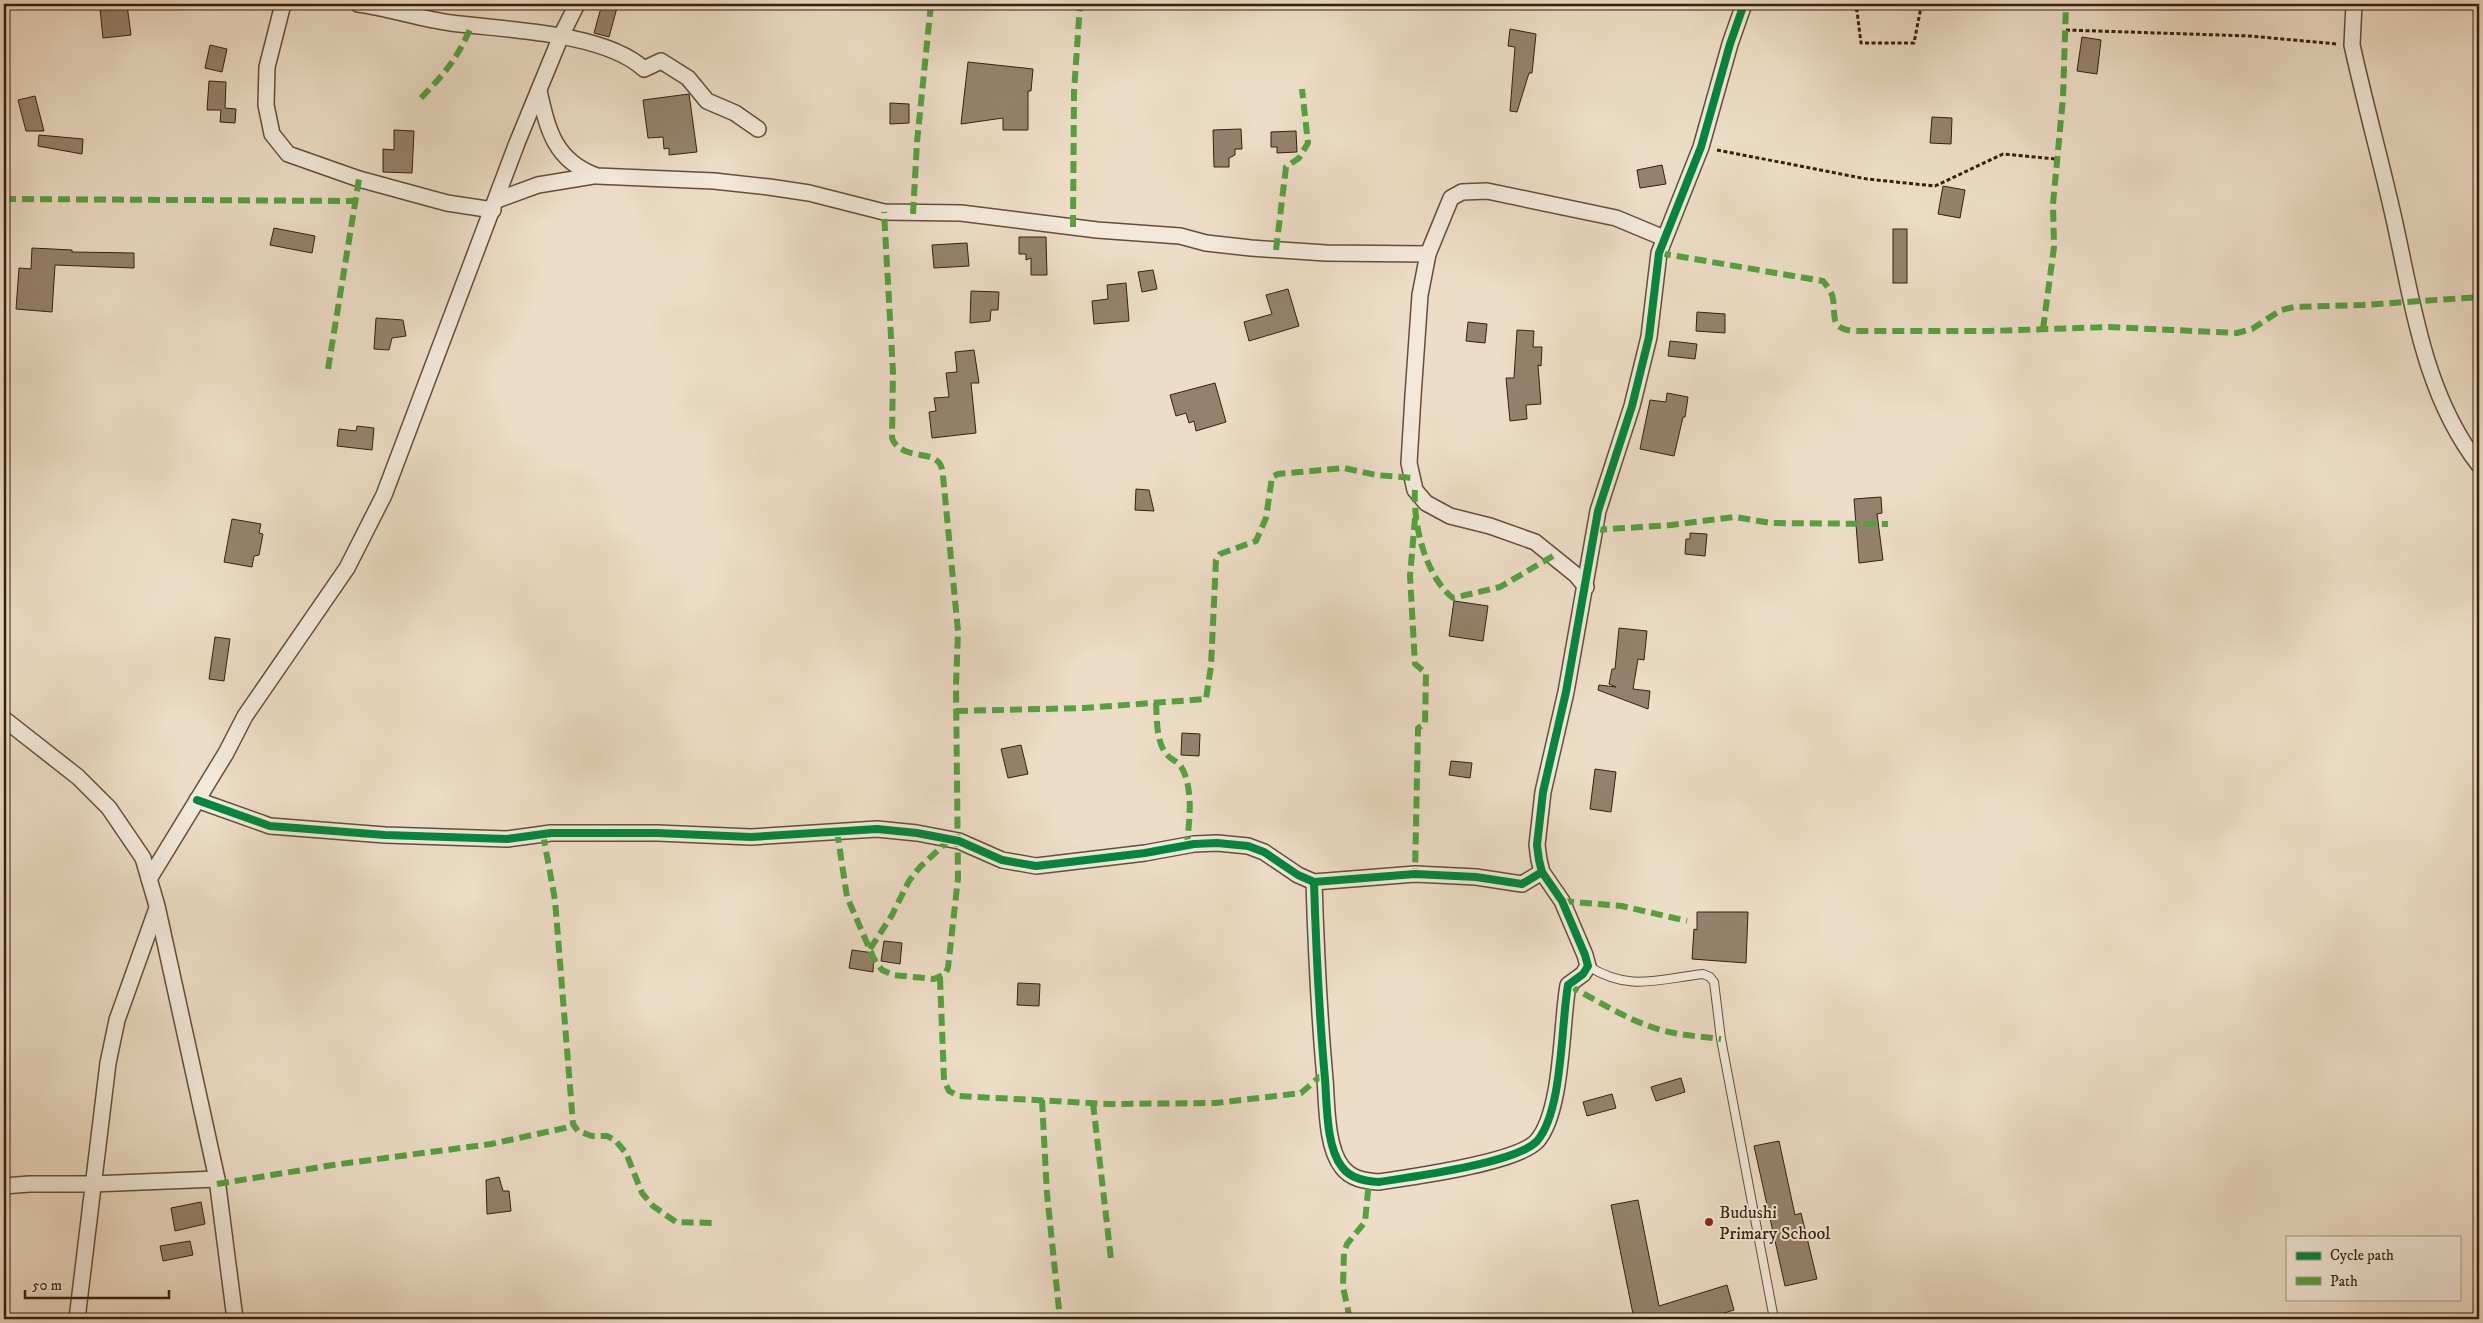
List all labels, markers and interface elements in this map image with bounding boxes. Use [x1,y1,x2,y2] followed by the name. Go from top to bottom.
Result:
[1719,1202,1831,1245] place label: Budushi Primary School
[1703,1216,1715,1228] marker: Budushi Primary School
[2286,1236,2460,1300] legend
[2330,1246,2394,1265] text: Cycle path
[25,1268,169,1300] scale bar
[2330,1272,2358,1291] text: Path
[32,1276,62,1295] text: 50 m

